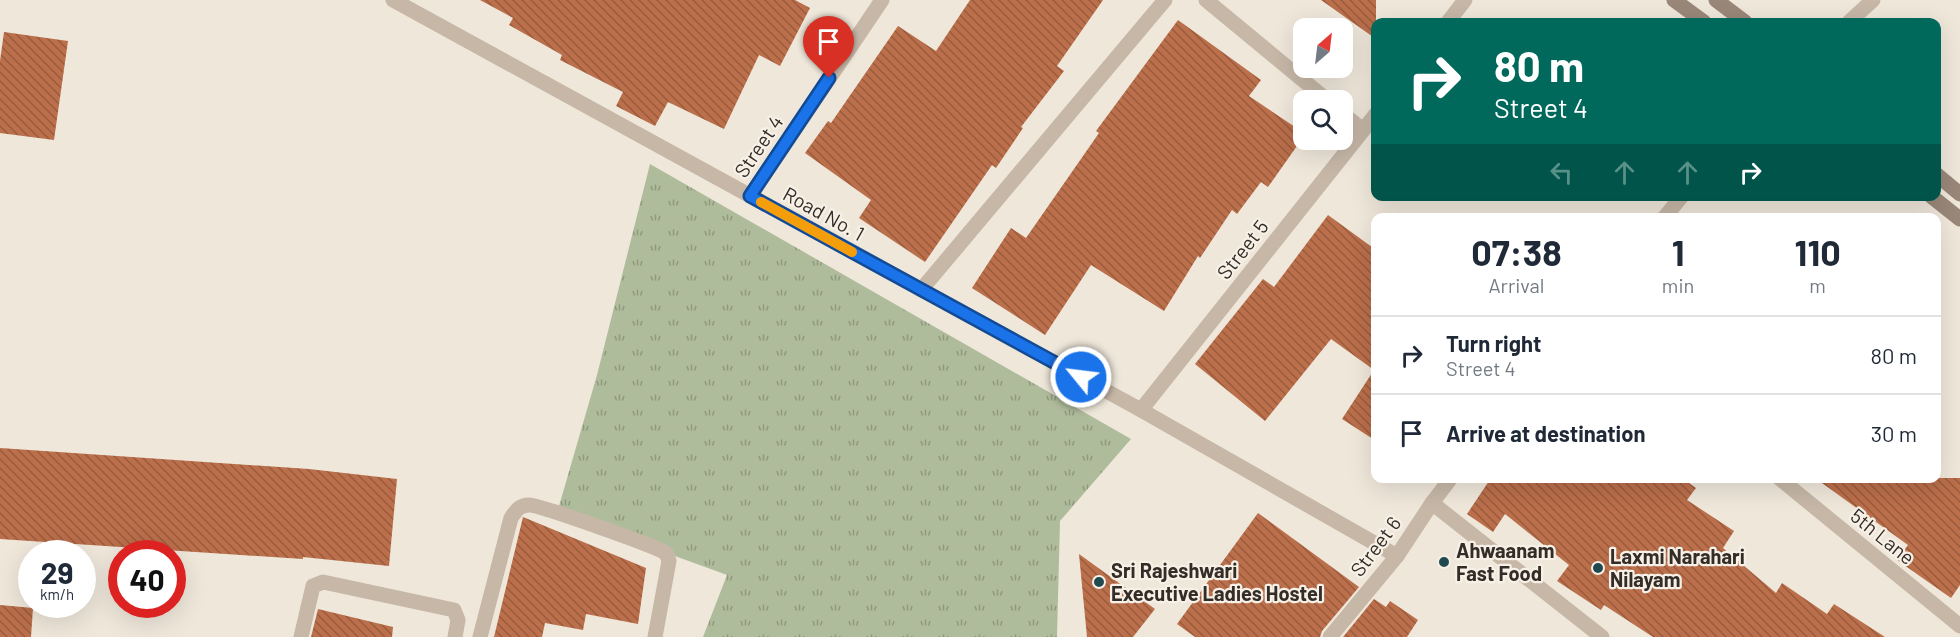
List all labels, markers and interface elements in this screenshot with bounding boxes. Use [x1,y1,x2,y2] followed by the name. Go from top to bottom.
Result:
[803,16,854,78] pin
[1293,18,1353,78] north arrow
[1293,18,1353,150] map controls
[812,25,845,58] icon: arrive
[1494,40,1584,90] text: 80 m
[1395,42,1473,120] icon: right
[1293,90,1353,150] button: search
[1494,91,1588,123] text: Street 4
[729,110,787,182] street label: Street 4
[1545,156,1578,189] icon: left
[1608,156,1641,189] icon: ahead
[1671,156,1704,189] icon: ahead
[1734,156,1767,189] icon: right
[779,181,869,245] street label: Road No. 1
[1211,214,1273,284] street label: Street 5
[1471,230,1562,273] text: 07:38
[1672,230,1684,273] text: 1
[1794,230,1841,273] text: 110
[1488,273,1544,297] text: Arrival
[1662,273,1694,297] text: min
[1809,273,1826,297] text: m
[1446,330,1541,356] text: Turn right
[1395,339,1428,372] icon: right
[1871,342,1917,368] text: 80 m
[1049,345,1113,409] position arrow
[1446,356,1516,380] text: Street 4
[1395,417,1428,450] icon: arrive
[1446,420,1645,446] text: Arrive at destination
[1871,420,1917,446] text: 30 m
[1846,503,1920,569] street label: 5th Lane
[1345,511,1405,581] street label: Street 6
[1456,538,1554,585] place label: Ahwaanam Fast Food
[108,540,186,618] speed limit sign: 40
[1610,544,1745,591] place label: Laxmi Narahari Nilayam
[41,554,73,590] text: 29
[1437,555,1451,569] marker: Ahwaanam Fast Food
[1111,558,1323,605] place label: Sri Rajeshwari Executive Ladies Hostel
[1591,561,1605,575] marker: Laxmi Narahari Nilayam
[1092,575,1106,589] marker: Sri Rajeshwari Executive Ladies Hostel
[40,585,74,603] text: km/h

